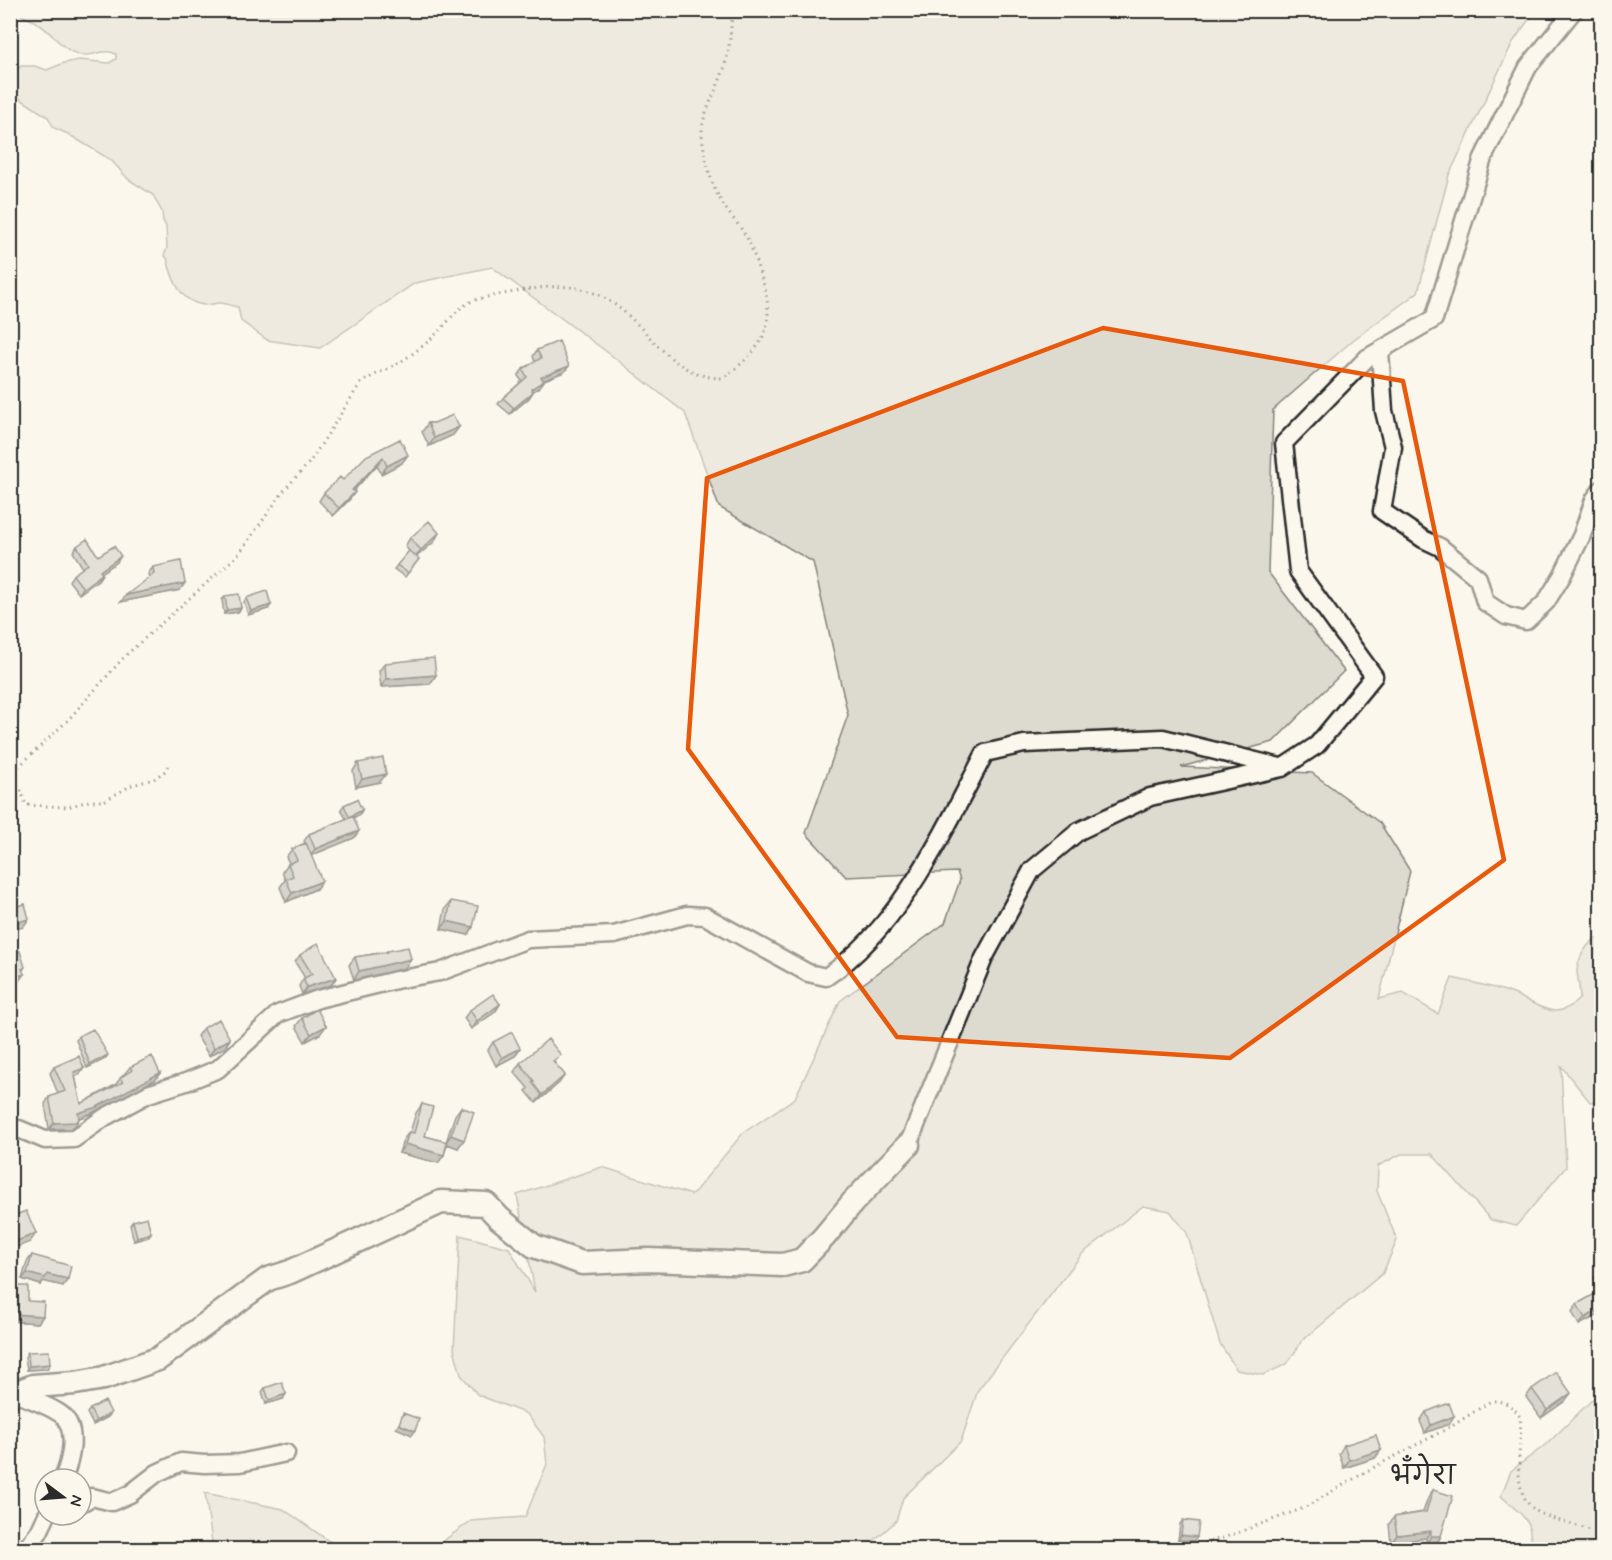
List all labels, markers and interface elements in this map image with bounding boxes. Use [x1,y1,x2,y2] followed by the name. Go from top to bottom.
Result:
[1390,1453,1458,1494] district label: भँगेरा
[33,1467,93,1527] north arrow
[64,1493,88,1509] text: N

